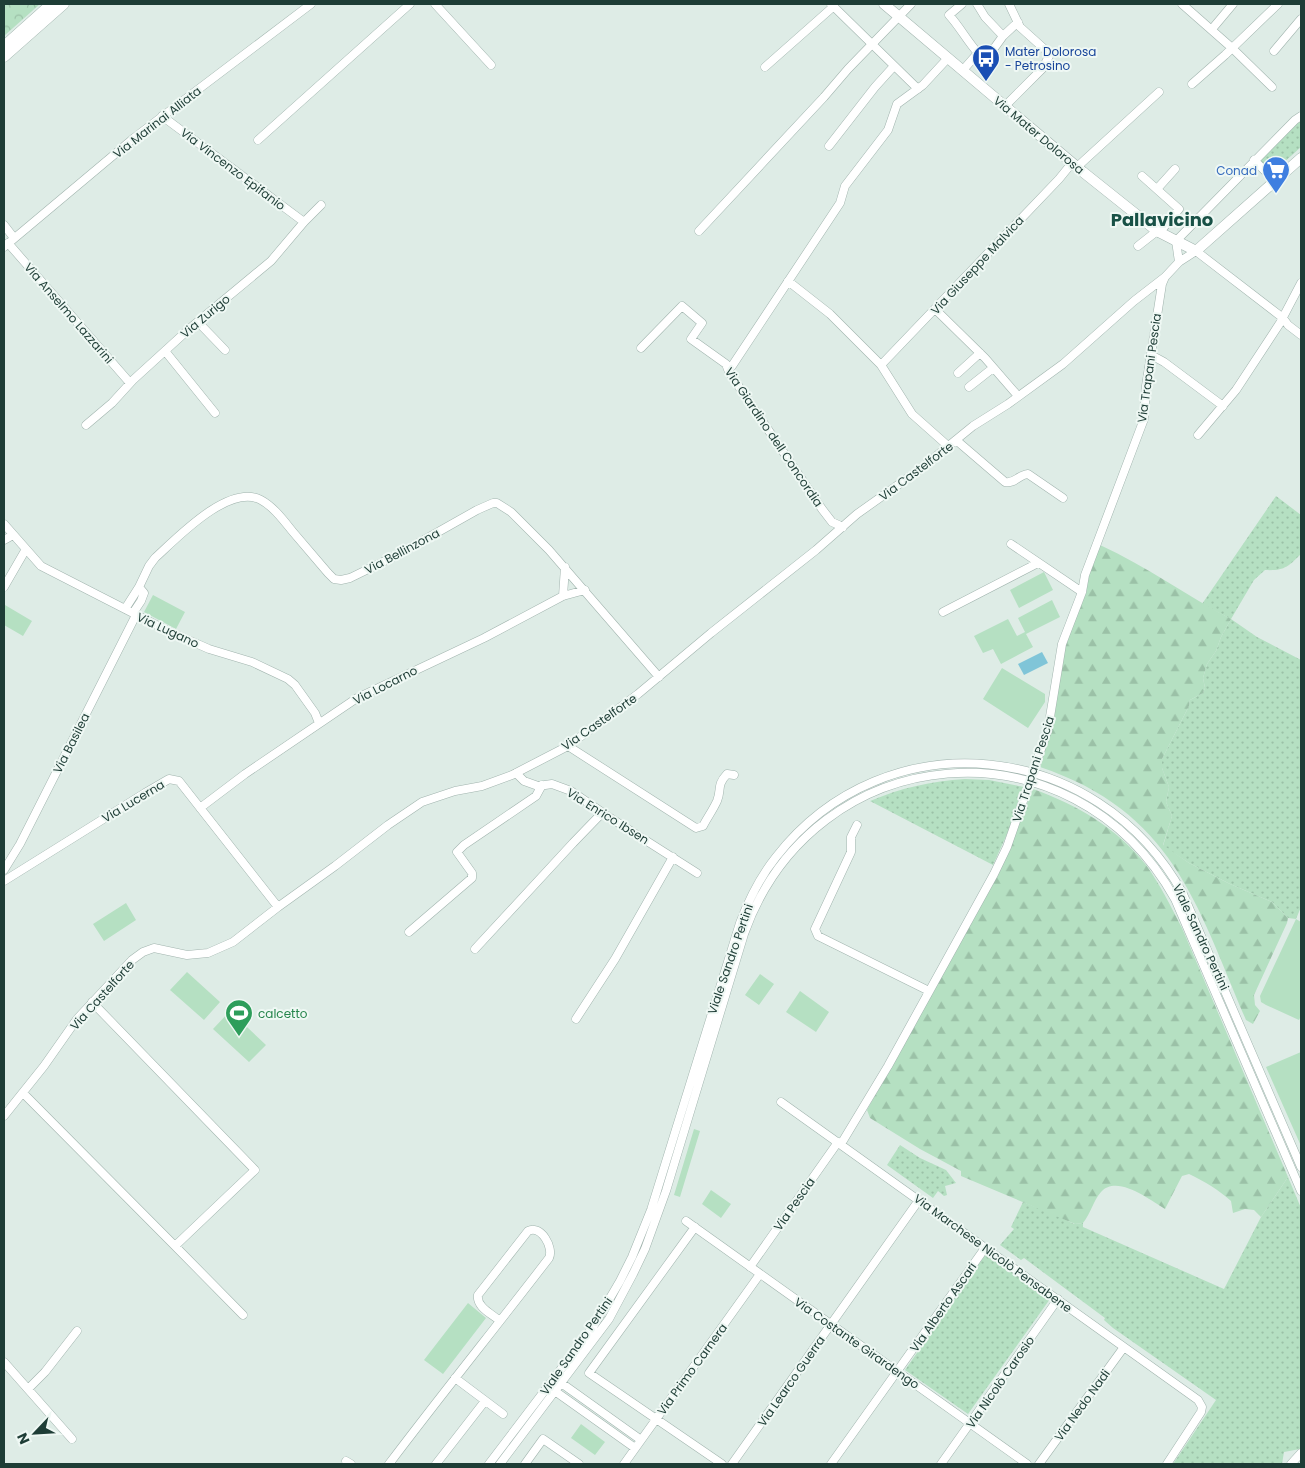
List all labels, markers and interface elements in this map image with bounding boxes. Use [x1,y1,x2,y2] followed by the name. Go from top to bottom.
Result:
[971,43,1001,82] bus stop icon: Mater Dolorosa - Petrosino
[1005,43,1096,74] place label: Mater Dolorosa - Petrosino
[109,82,205,162] street label: Via Marinai Alliata
[990,92,1088,178] street label: Via Mater Dolorosa
[177,124,289,214] street label: Via Vincenzo Epifanio
[1261,155,1291,194] supermarket icon: Conad
[1216,162,1257,179] place label: Conad
[1111,207,1213,232] district label: Pallavicino
[927,212,1027,318] street label: Via Giuseppe Malvica
[20,259,118,367] street label: Via Anselmo Lazzarini
[177,290,234,342] street label: Via Zurigo
[1133,312,1165,424] street label: Via Trapani Pescia
[721,364,827,510] street label: Via Giardino dell Concordia
[875,438,957,504] street label: Via Castelforte
[362,524,442,578] street label: Via Bellinzona
[134,608,202,652] street label: Via Lugano
[350,661,421,709] street label: Via Locarno
[558,690,640,754] street label: Via Castelforte
[49,710,93,776] street label: Via Basilea
[1008,714,1058,824] street label: Via Trapani Pescia
[99,776,167,826] street label: Via Lucerna
[564,784,652,848] street label: Via Enrico Ibsen
[1169,881,1233,993] street label: Viale Sandro Pertini
[703,901,757,1017] street label: Viale Sandro Pertini
[66,956,138,1034] street label: Via Castelforte
[224,998,254,1037] sports icon: calcetto
[258,1005,308,1022] place label: calcetto
[769,1174,819,1234] street label: Via Pescia
[910,1190,1076,1316] street label: Via Marchese Nicolò Pensabene
[906,1259,980,1355] street label: Via Alberto Ascari
[791,1293,923,1393] street label: Via Costante Girardengo
[536,1294,616,1398] street label: Viale Sandro Pertini
[653,1320,731,1418] street label: Via Primo Carnera
[753,1332,829,1430] street label: Via Learco Guerra
[962,1332,1038,1432] street label: Via Nicolò Carosio
[1050,1366,1114,1444] street label: Via Nedo Nadi
[10,1408,60,1458] north arrow
[12,1429,35,1447] text: N

